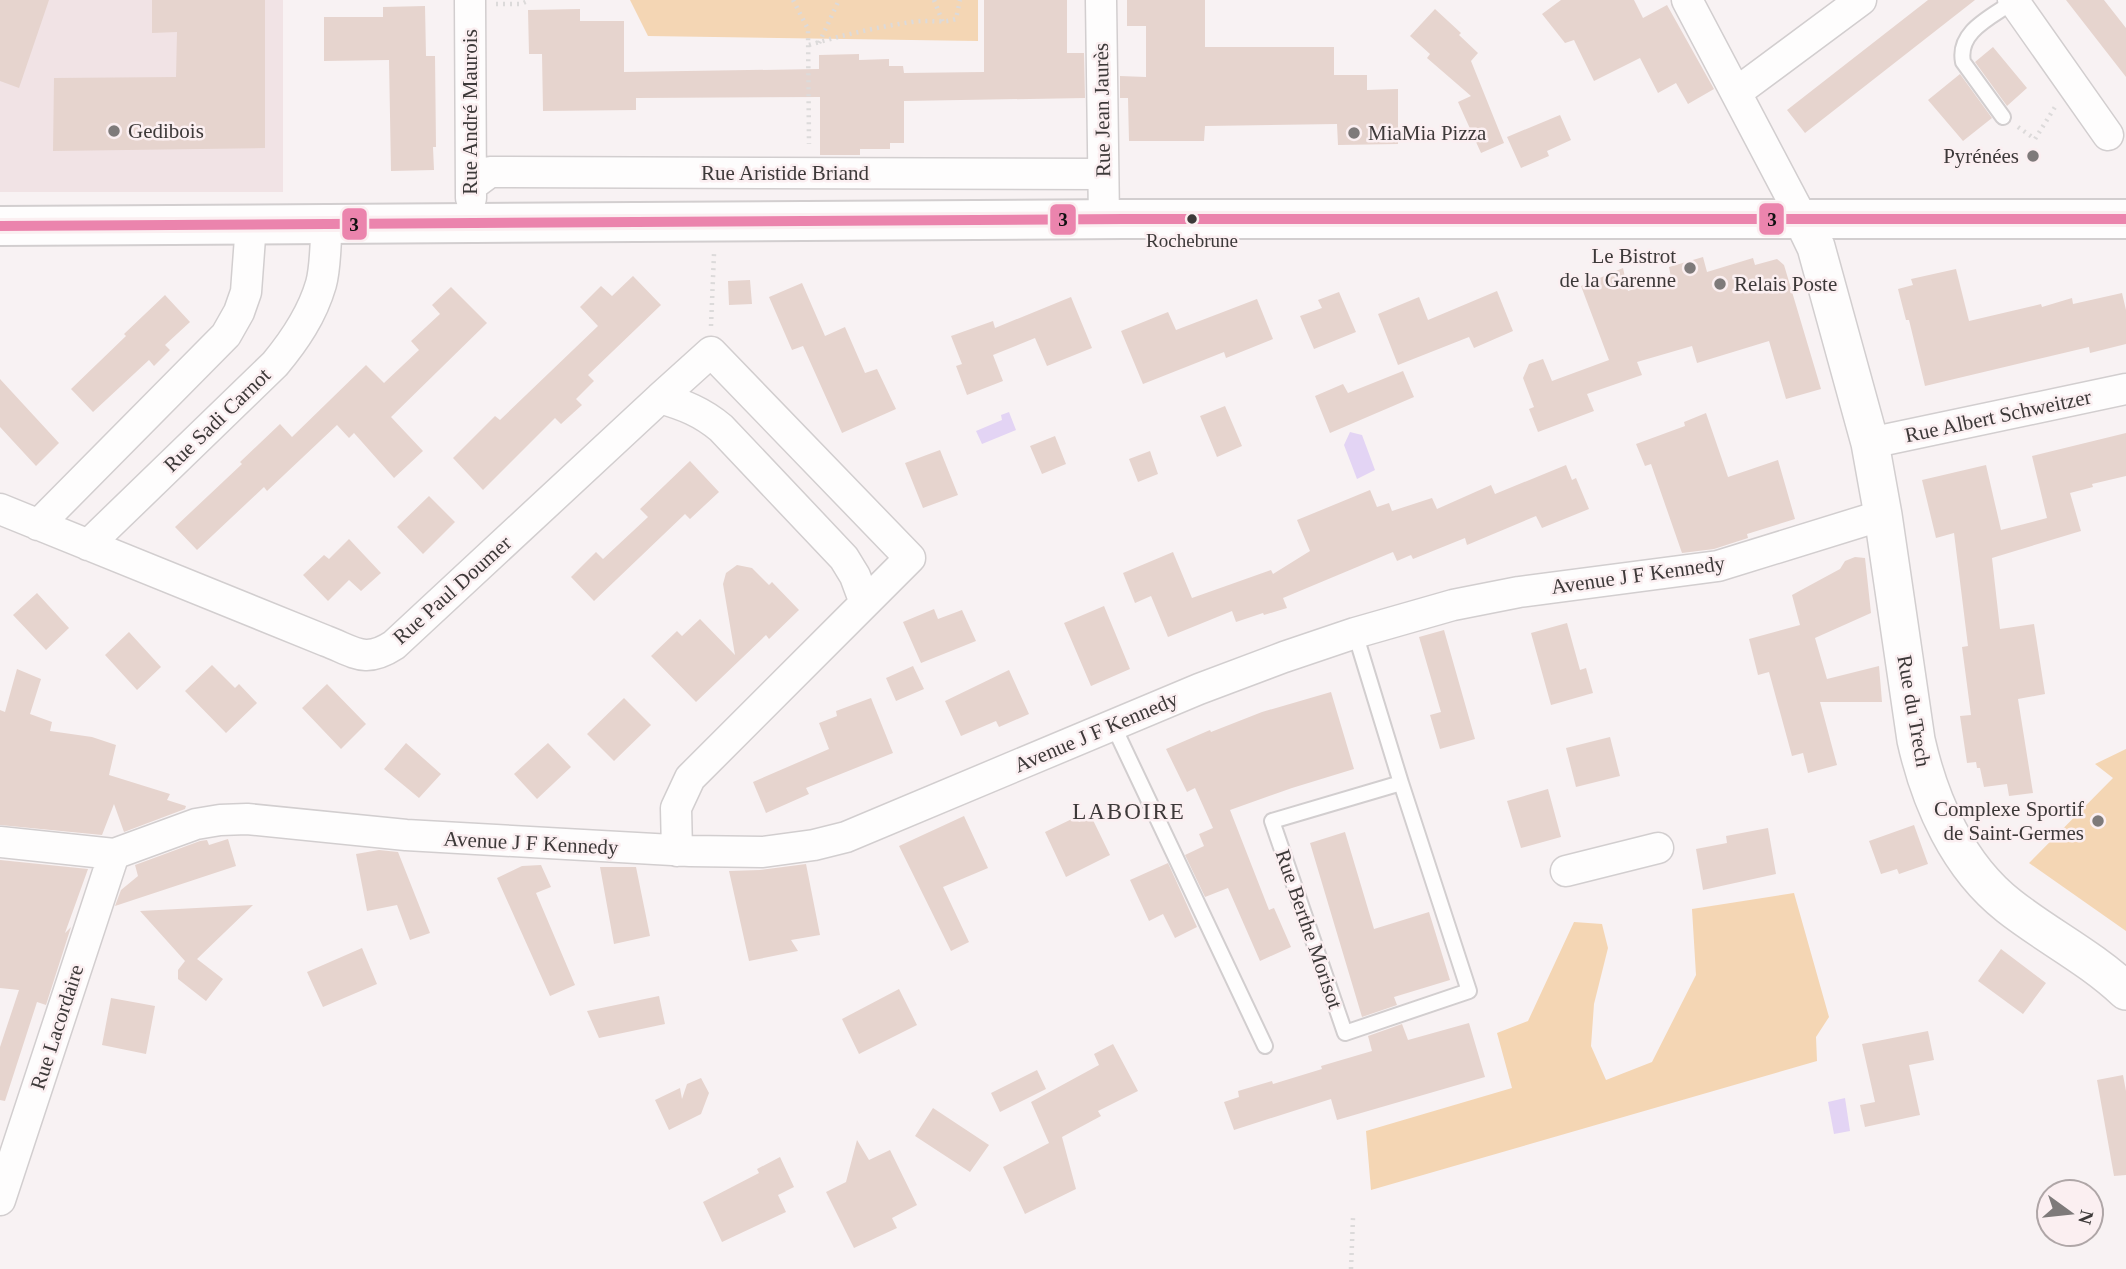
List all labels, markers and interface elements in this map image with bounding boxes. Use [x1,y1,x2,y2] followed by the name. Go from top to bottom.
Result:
[458,29,482,195] street label: Rue André Maurois
[1089,43,1115,177] street label: Rue Jean Jaurès
[128,119,204,143] place label: Gedibois
[1368,121,1487,145] place label: MiaMia Pizza
[106,123,122,139] marker: Gedibois
[1346,125,1362,141] marker: MiaMia Pizza
[1943,144,2019,168] place label: Pyrénées
[2025,148,2041,164] marker: Pyrénées
[701,161,869,185] street label: Rue Aristide Briand
[1758,202,1785,236] line badge: 3
[1049,203,1077,236] line badge: 3
[341,207,368,241] line badge: 3
[1058,209,1068,230] text: 3
[1767,209,1777,230] text: 3
[1185,212,1199,226] marker: Rochebrune
[349,214,359,235] text: 3
[1146,230,1238,251] place label: Rochebrune
[1559,244,1676,292] place label: Le Bistrot de la Garenne
[1682,260,1698,276] marker: Le Bistrot de la Garenne
[1734,272,1837,296] place label: Relais Poste
[1712,276,1728,292] marker: Relais Poste
[159,363,275,477] street label: Rue Sadi Carnot
[1903,384,2093,448] street label: Rue Albert Schweitzer
[388,531,516,649] street label: Rue Paul Doumer
[1550,551,1727,599] street label: Avenue J F Kennedy
[1892,653,1936,769] street label: Rue du Trech
[1011,687,1182,777] street label: Avenue J F Kennedy
[1934,797,2084,845] place label: Complexe Sportif de Saint-Germes
[1072,799,1186,824] district label: LABOIRE
[2090,813,2106,829] marker: Complexe Sportif de Saint-Germes
[443,826,620,860] street label: Avenue J F Kennedy
[1270,846,1348,1012] street label: Rue Berthe Morisot
[25,961,89,1093] street label: Rue Lacordaire
[2035,1178,2105,1248] north arrow
[2074,1208,2098,1227] text: N

